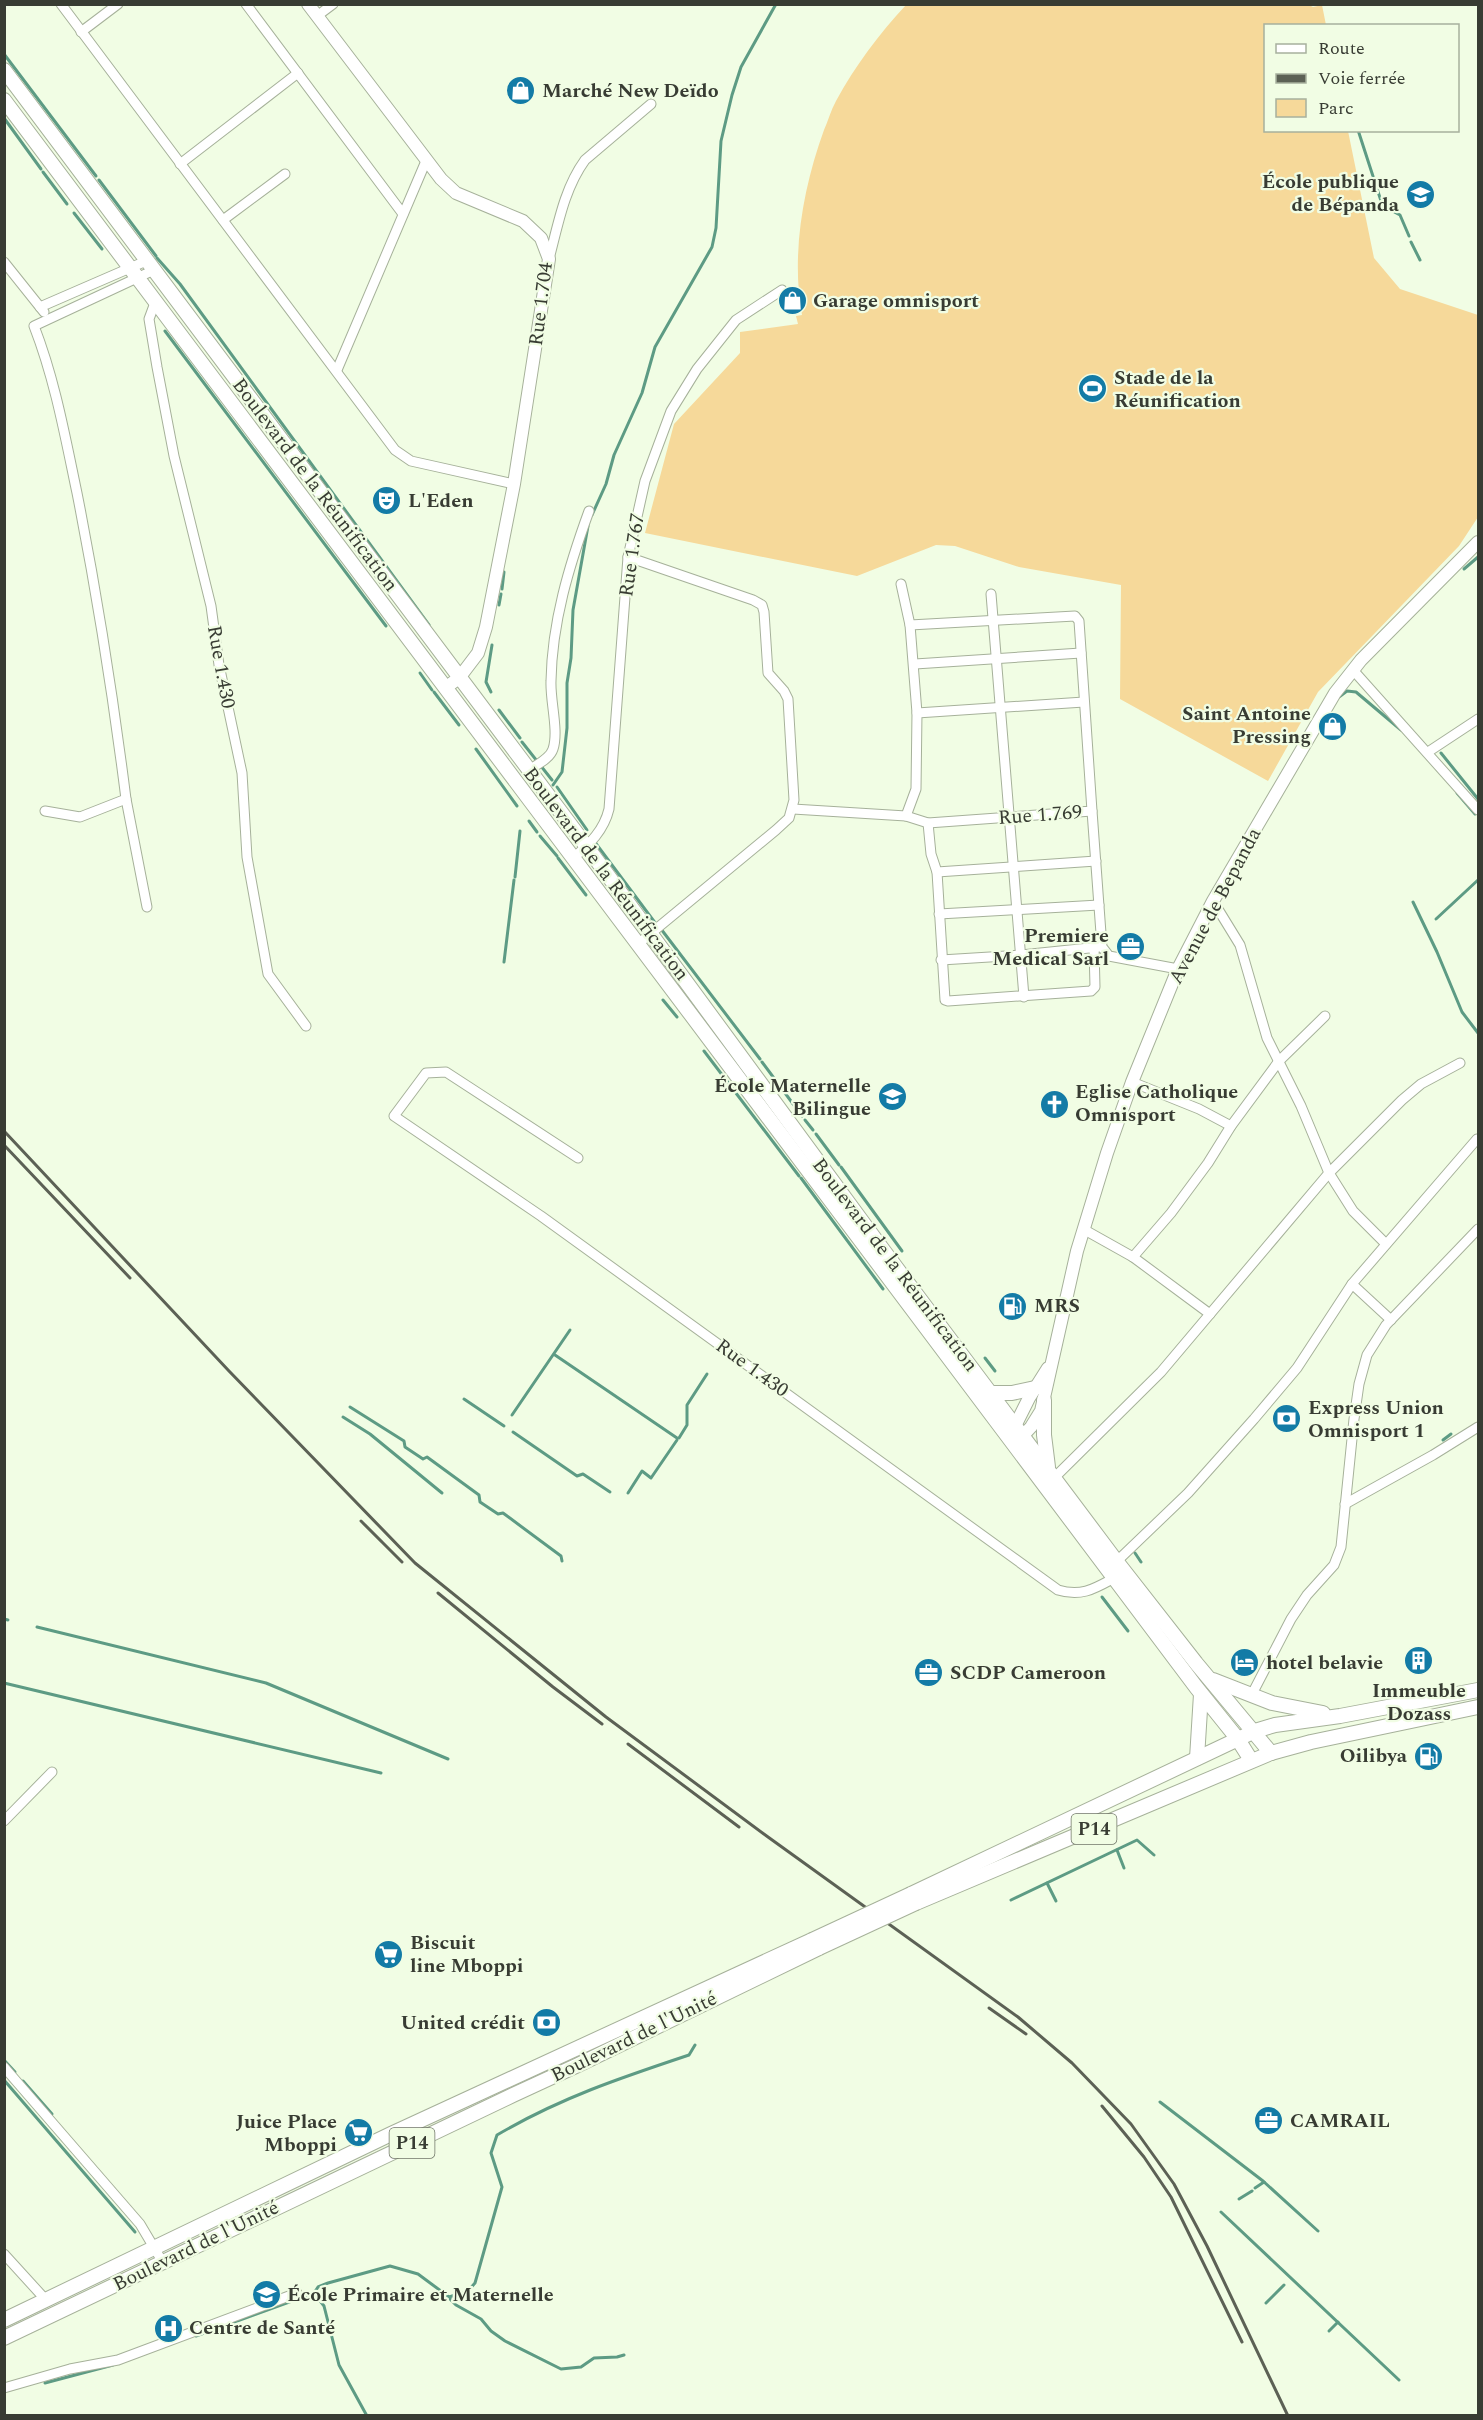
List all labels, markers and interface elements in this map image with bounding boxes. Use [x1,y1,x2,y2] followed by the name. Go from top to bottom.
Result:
[1264,24,1459,132] legend
[1318,35,1365,62] text: Route
[1318,65,1406,92] text: Voie ferrée
[505,75,537,107] shop icon: Marché New Deïdo
[542,76,719,106] place label: Marché New Deïdo
[1318,95,1354,122] text: Parc
[1262,167,1400,220] place label: École publique de Bépanda
[1404,178,1436,210] school or university icon: École publique de Bépanda
[521,260,561,348] street label: Rue 1.704
[776,285,808,317] shop icon: Garage omnisport
[813,286,979,316] place label: Garage omnisport
[1114,363,1241,416] place label: Stade de la Réunification
[224,372,406,598] street label: Boulevard de la Réunification
[1077,373,1109,405] sports icon: Stade de la Réunification
[371,485,403,517] theatre icon: L'Eden
[408,486,474,516] place label: L'Eden
[611,511,653,599] street label: Rue 1.767
[199,623,243,711] street label: Rue 1.430
[1182,699,1311,752] place label: Saint Antoine Pressing
[1316,710,1348,742] shop icon: Saint Antoine Pressing
[515,761,697,987] street label: Boulevard de la Réunification
[997,797,1083,833] street label: Rue 1.769
[1161,822,1269,990] street label: Avenue de Bepanda
[992,921,1109,974] place label: Premiere Medical Sarl
[1114,931,1146,963] office icon: Premiere Medical Sarl
[714,1071,871,1124] place label: École Maternelle Bilingue
[1075,1077,1238,1130] place label: Eglise Catholique Omnisport
[876,1081,908,1113] school or university icon: École Maternelle Bilingue
[1038,1088,1070,1120] church icon: Eglise Catholique Omnisport
[804,1152,986,1378] street label: Boulevard de la Réunification
[997,1290,1029,1322] fuel station icon: MRS
[1034,1291,1080,1321] place label: MRS
[709,1331,795,1405] street label: Rue 1.430
[1308,1393,1444,1446] place label: Express Union Omnisport 1
[1271,1403,1303,1435] bank icon: Express Union Omnisport 1
[1403,1645,1435,1677] building icon: Immeuble Dozass
[1229,1647,1261,1679] hotel icon: hotel belavie
[1266,1648,1383,1678] place label: hotel belavie
[913,1657,945,1689] office icon: SCDP Cameroon
[950,1658,1106,1688] place label: SCDP Cameroon
[1372,1676,1466,1729] place label: Immeuble Dozass
[1412,1740,1444,1772] fuel station icon: Oilibya
[1340,1741,1408,1771] place label: Oilibya
[1072,1814,1116,1844] road number: P14
[410,1928,523,1981] place label: Biscuit line Mboppi
[373,1939,405,1971] supermarket icon: Biscuit line Mboppi
[546,1984,722,2090] street label: Boulevard de l'Unité
[530,2007,562,2039] bank icon: United crédit
[401,2008,525,2038] place label: United crédit
[1253,2105,1285,2137] office icon: CAMRAIL
[1290,2106,1390,2136] place label: CAMRAIL
[236,2107,337,2160] place label: Juice Place Mboppi
[342,2117,374,2149] supermarket icon: Juice Place Mboppi
[390,2128,434,2158] road number: P14
[108,2193,284,2299] street label: Boulevard de l'Unité
[250,2279,282,2311] school or university icon: École Primaire et Maternelle
[287,2280,554,2310] place label: École Primaire et Maternelle
[152,2312,184,2344] hospital icon: Centre de Santé
[189,2313,335,2343] place label: Centre de Santé

